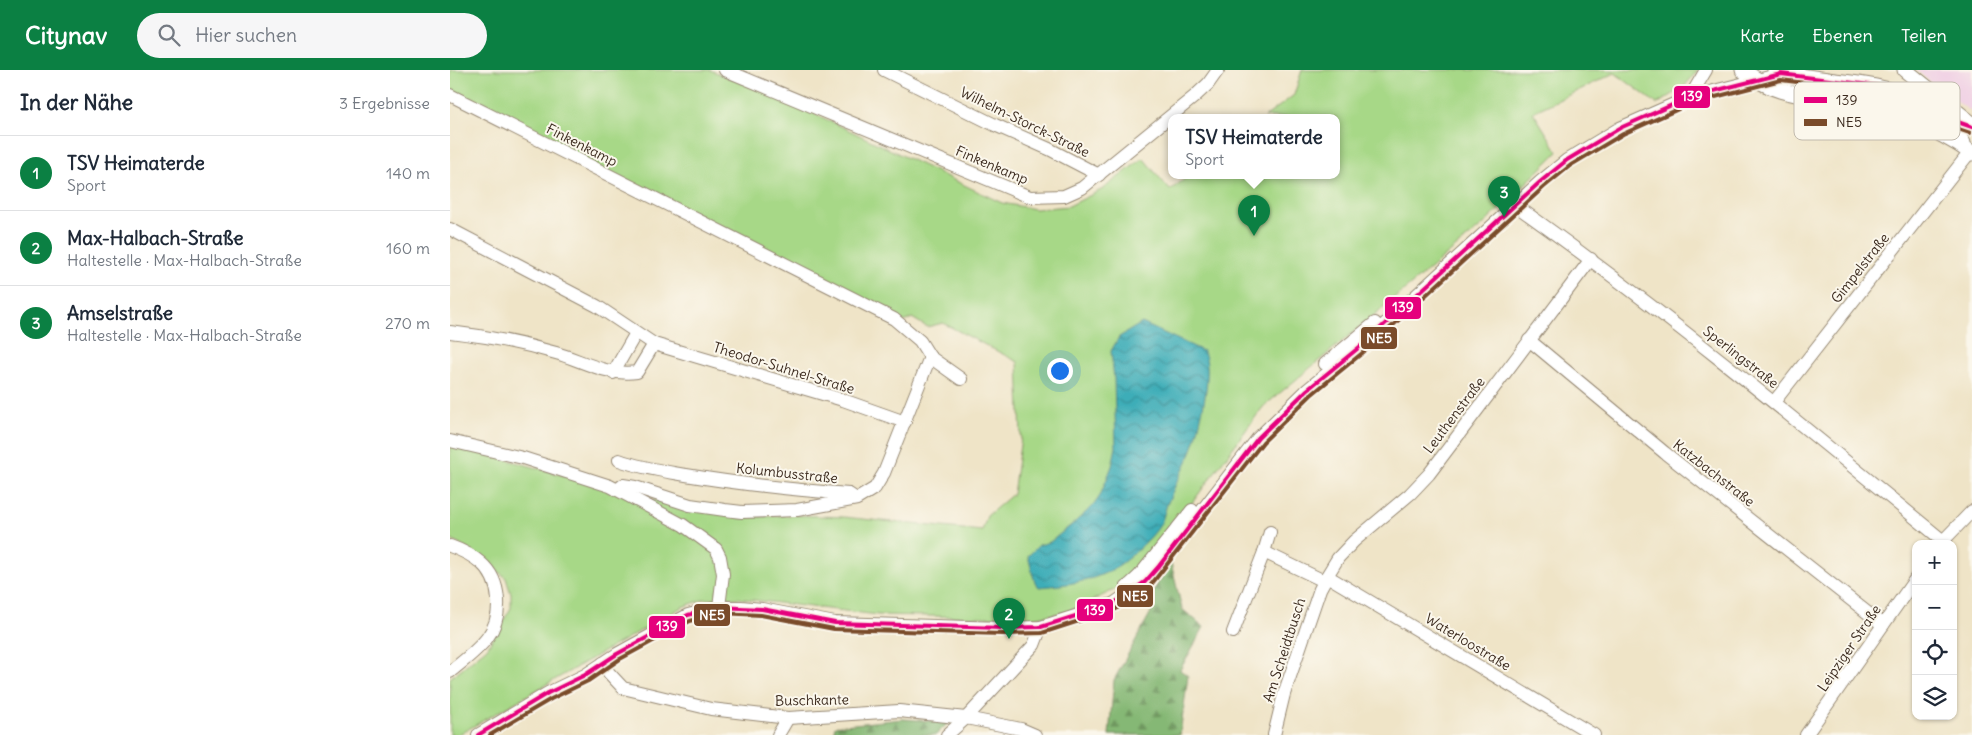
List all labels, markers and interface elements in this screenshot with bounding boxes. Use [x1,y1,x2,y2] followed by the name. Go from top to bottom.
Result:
[137,13,487,58] search box
[25,20,107,50] text: Citynav
[155,21,183,49] icon: search
[195,23,297,47] text: Hier suchen
[1740,24,1784,47] text: Karte
[1812,24,1873,47] text: Ebenen
[1901,24,1947,47] text: Teilen
[1794,82,1960,140] legend
[957,83,1093,161] street label: Wilhelm-Storck-Straße
[1673,85,1711,109] line badge: 139
[1681,87,1703,105] text: 139
[20,89,133,116] text: In der Nähe
[1836,91,1858,109] text: 139
[339,93,430,113] text: 3 Ergebnisse
[1836,113,1862,131] text: NE5
[1168,114,1340,179] popup
[544,119,620,171] street label: Finkenkamp
[1185,125,1323,149] text: TSV Heimaterde
[953,142,1031,188] street label: Finkenkamp
[1185,149,1224,169] text: Sport
[67,151,205,175] text: TSV Heimaterde
[33,163,39,183] text: 1
[386,163,430,183] text: 140 m
[67,175,106,195] text: Sport
[1488,176,1520,217] pin: 3
[1238,195,1270,236] pin: 1
[67,226,244,250] text: Max-Halbach-Straße
[1827,229,1893,307] street label: Gimpelstraße
[32,238,40,258] text: 2
[386,238,430,258] text: 160 m
[67,250,302,270] text: Haltestelle · Max-Halbach-Straße
[1384,296,1422,320] line badge: 139
[1392,298,1414,316] text: 139
[67,301,173,325] text: Amselstraße
[31,313,41,333] text: 3
[385,313,430,333] text: 270 m
[1700,322,1782,392] street label: Sperlingstraße
[67,325,302,345] text: Haltestelle · Max-Halbach-Straße
[1360,326,1398,350] line badge: NE5
[1366,329,1392,347] text: NE5
[711,338,857,398] street label: Theodor-Suhnel-Straße
[1047,358,1073,384] your location
[1419,373,1489,457] street label: Leuthenstraße
[1670,436,1758,510] street label: Katzbachstraße
[735,459,839,487] street label: Kolumbusstraße
[1912,540,1957,720] map controls
[1912,540,1957,585] button: +
[1116,584,1154,608] line badge: NE5
[1912,585,1957,630] button: −
[1122,587,1148,605] text: NE5
[1259,596,1309,704] street label: Am Scheidtbusch
[993,598,1025,639] pin: 2
[1076,598,1114,622] line badge: 139
[1084,601,1106,619] text: 139
[1813,601,1885,695] street label: Leipziger Straße
[693,603,731,627] line badge: NE5
[699,606,725,624] text: NE5
[1422,609,1514,675] street label: Waterloostraße
[648,615,686,639] line badge: 139
[656,617,678,635] text: 139
[1912,630,1957,675] button: locate
[1912,675,1957,720] button: layers
[775,690,849,710] street label: Buschkante

